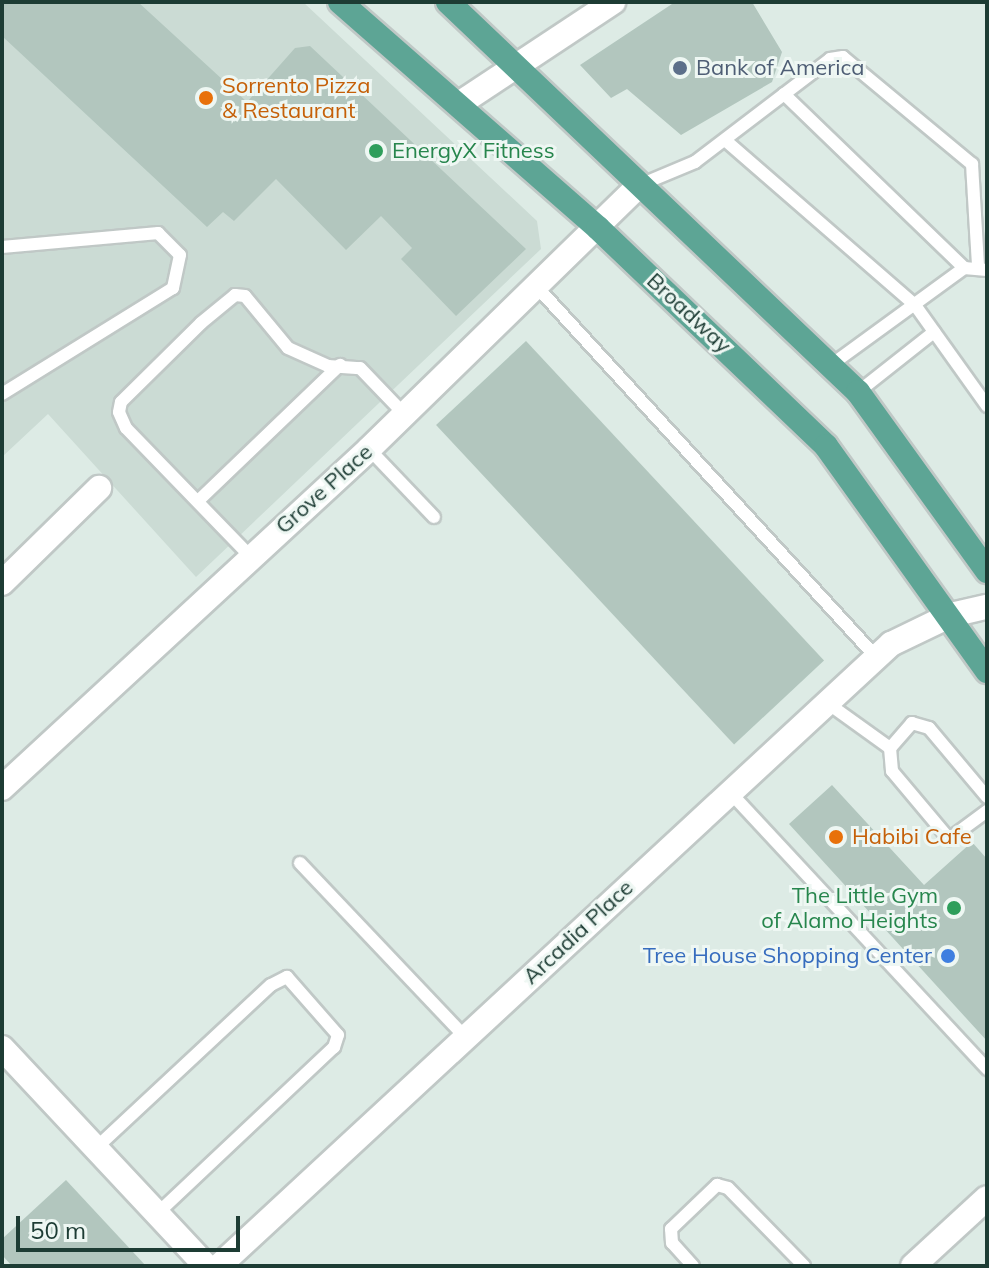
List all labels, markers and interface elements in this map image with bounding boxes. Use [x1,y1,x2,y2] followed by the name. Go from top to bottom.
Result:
[696,55,864,81] place label: Bank of America
[671,59,689,77] marker: Bank of America
[222,72,370,124] place label: Sorrento Pizza & Restaurant
[197,89,215,107] marker: Sorrento Pizza & Restaurant
[392,138,555,164] place label: EnergyX Fitness
[367,142,385,160] marker: EnergyX Fitness
[641,267,737,359] street label: Broadway
[270,439,378,539] street label: Grove Place
[852,824,972,850] place label: Habibi Cafe
[827,828,845,846] marker: Habibi Cafe
[518,874,638,990] street label: Arcadia Place
[761,882,938,934] place label: The Little Gym of Alamo Heights
[945,899,963,917] marker: The Little Gym of Alamo Heights
[643,943,932,969] place label: Tree House Shopping Center
[939,947,957,965] marker: Tree House Shopping Center
[20,1200,244,1250] scale bar
[30,1215,86,1245] text: 50 m

